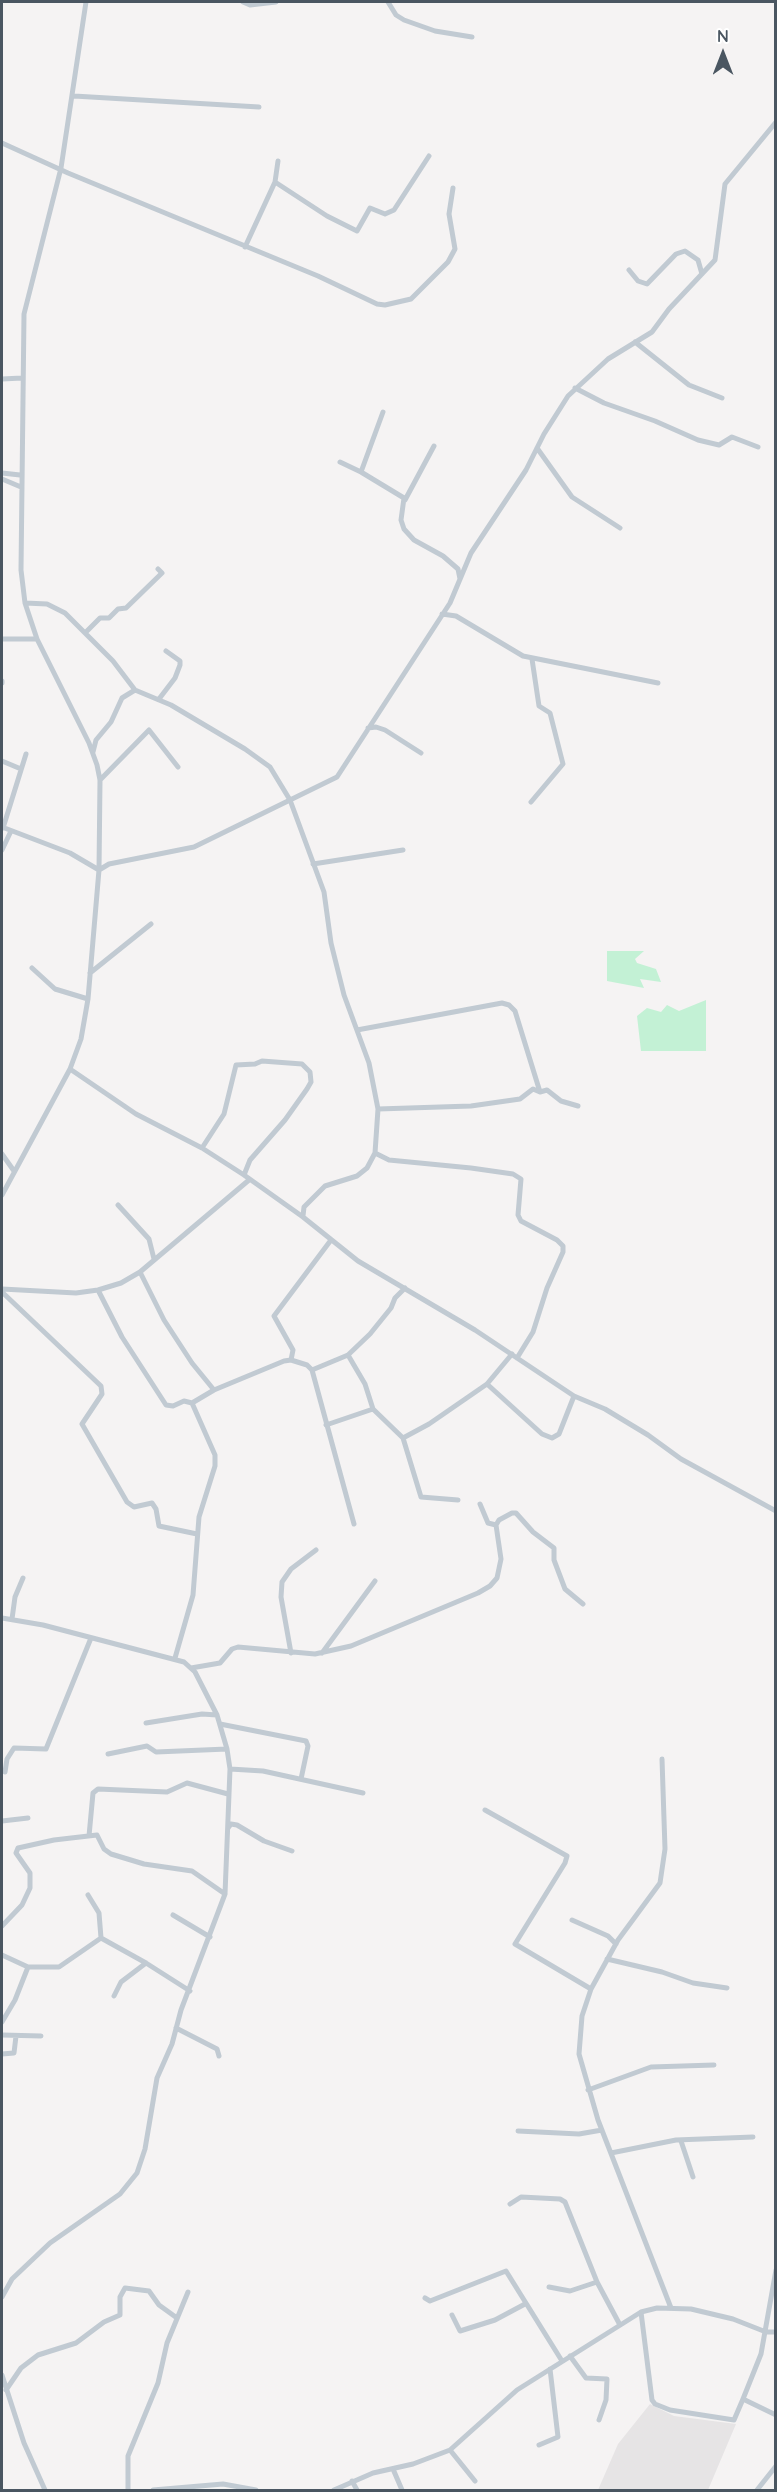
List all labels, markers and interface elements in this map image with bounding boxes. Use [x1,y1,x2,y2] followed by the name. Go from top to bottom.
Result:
[693,24,753,84] north arrow
[717,26,729,46] text: N

